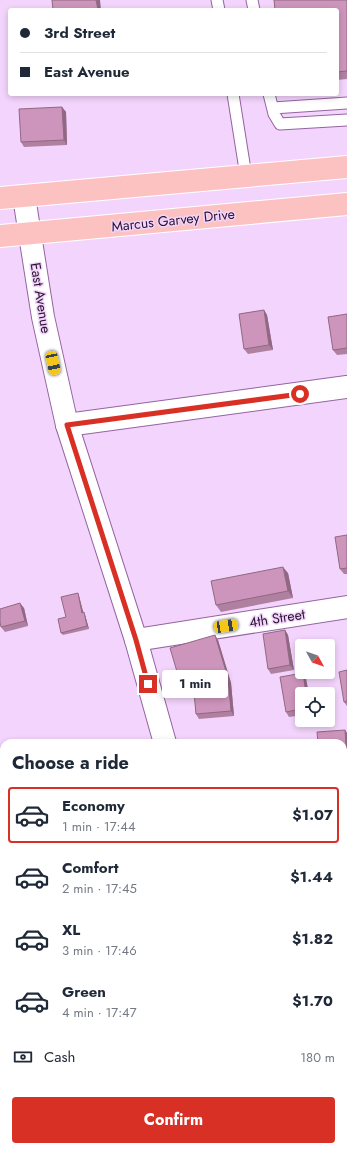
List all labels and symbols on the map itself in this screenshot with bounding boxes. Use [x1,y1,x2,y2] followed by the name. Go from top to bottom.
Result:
[110,204,236,236] street label: Marcus Garvey Drive
[26,261,56,335] street label: East Avenue
[45,350,61,376] car
[291,385,309,403] route start
[248,604,307,632] street label: 4th Street
[213,618,239,634] car
[295,639,335,679] north arrow
[162,670,228,698] callout: 1 min
[139,675,157,693] route end

